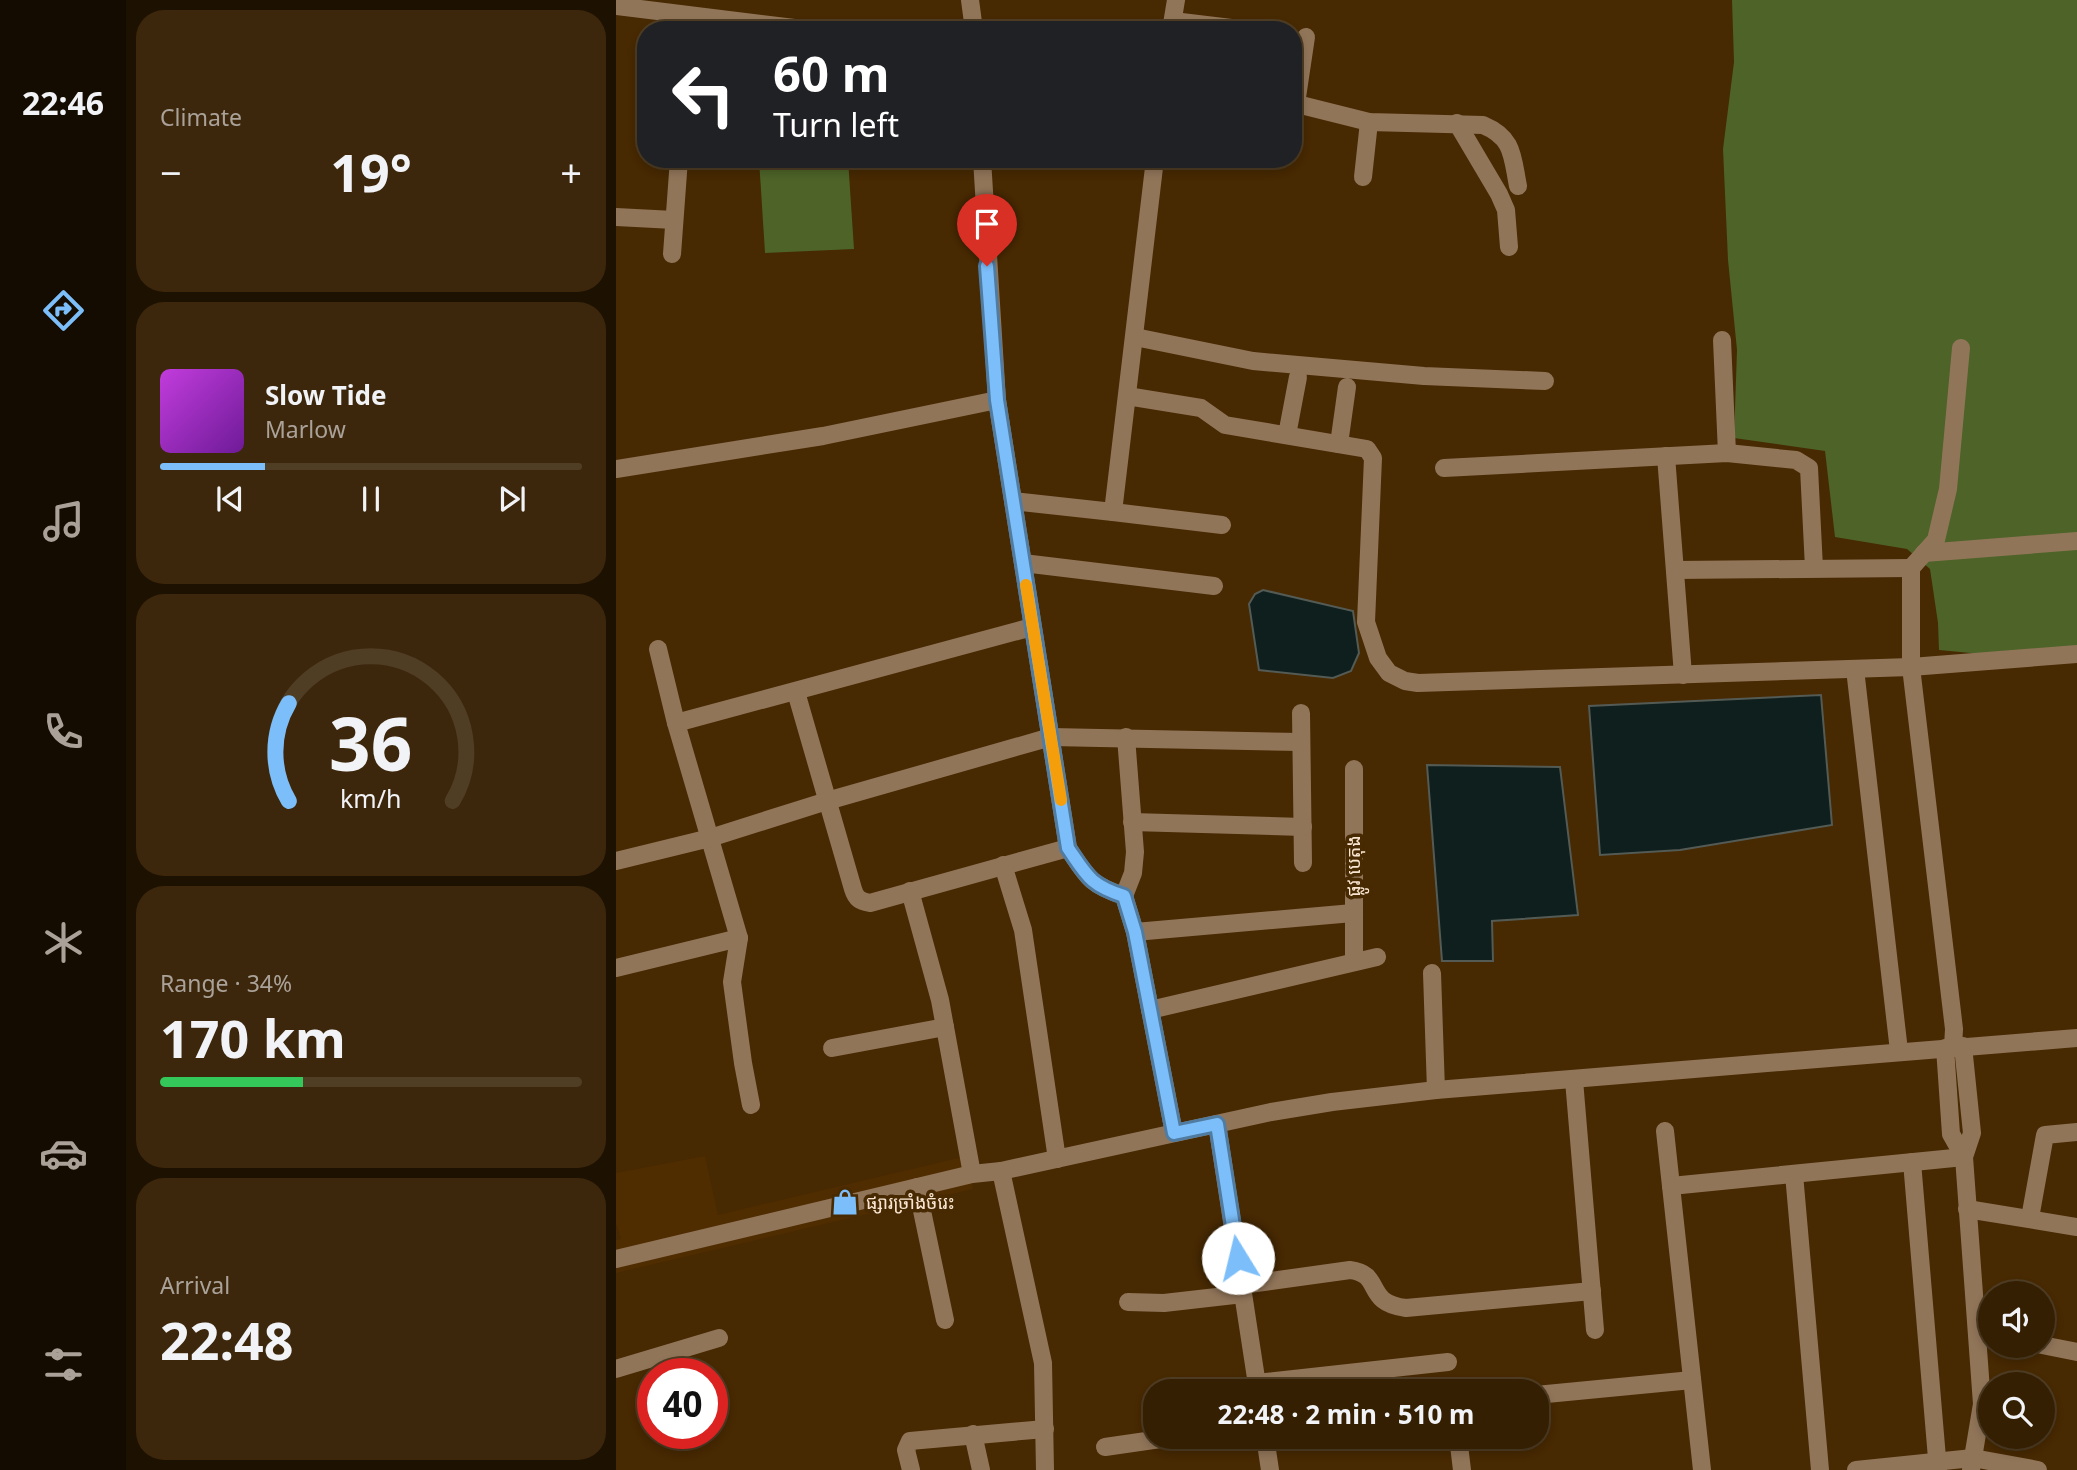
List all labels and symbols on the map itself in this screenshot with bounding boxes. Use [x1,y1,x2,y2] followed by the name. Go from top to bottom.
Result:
[957,194,1017,266] pin
[1341,835,1370,897] street label: ផ្លូវ បេតុង
[830,1187,860,1217] shop icon: ផ្សារច្រាំងចំរេះ
[866,1190,955,1214] place label: ផ្សារច្រាំងចំរេះ
[1201,1221,1275,1295] position arrow
[637,1358,728,1449] speed limit sign: 40

